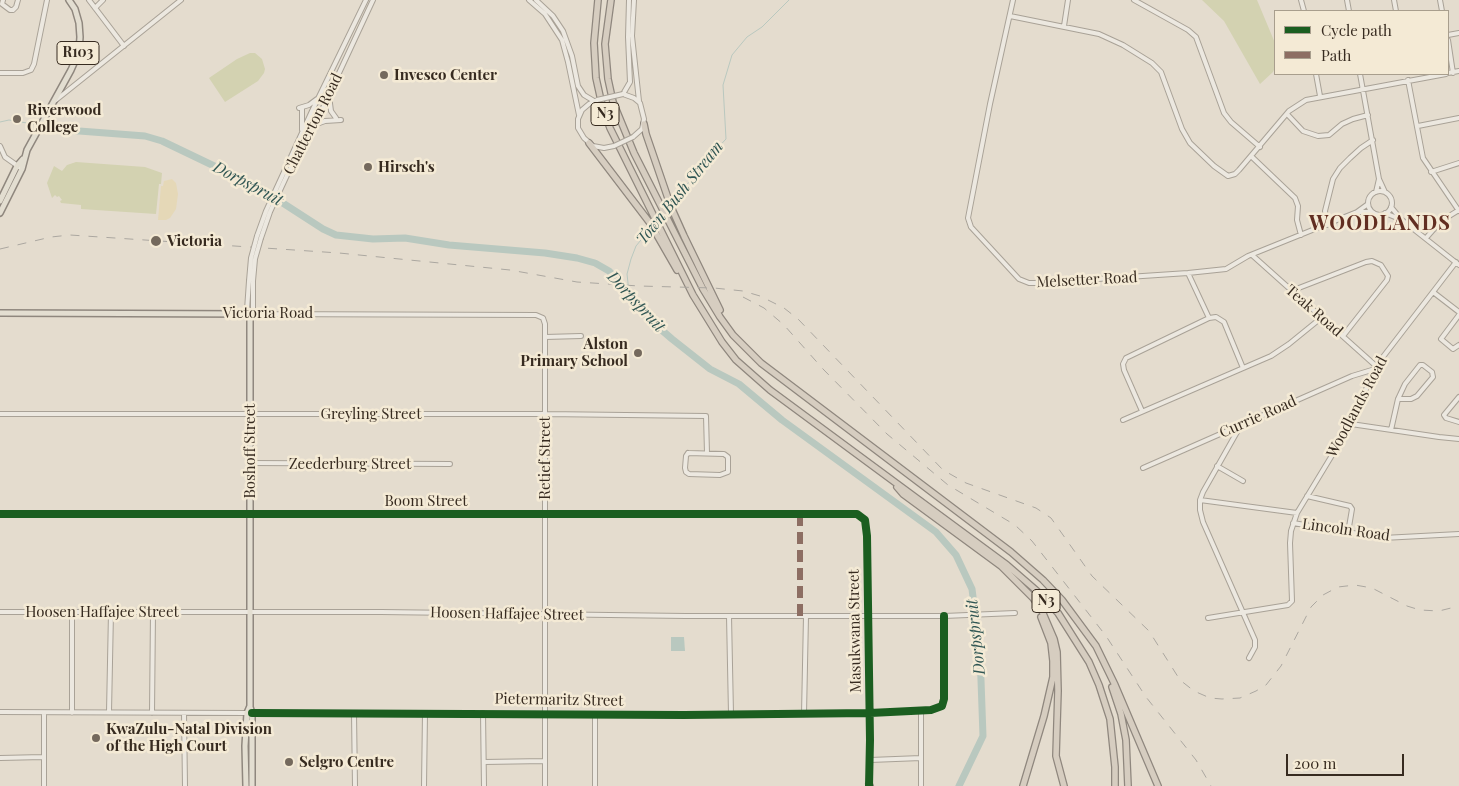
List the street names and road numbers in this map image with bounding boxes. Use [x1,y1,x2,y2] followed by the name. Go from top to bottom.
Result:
[57,42,99,64] road number: R103
[280,70,346,178] street label: Chatterton Road
[591,102,619,126] road number: N3
[1036,268,1138,292] street label: Melsetter Road
[1282,281,1346,341] street label: Teak Road
[223,304,313,322] street label: Victoria Road
[1323,353,1391,461] street label: Woodlands Road
[1217,392,1299,442] street label: Currie Road
[241,403,259,499] street label: Boshoff Street
[321,405,421,423] street label: Greyling Street
[536,416,554,500] street label: Retief Street
[289,455,411,473] street label: Zeederburg Street
[384,492,468,510] street label: Boom Street
[1301,515,1391,545] street label: Lincoln Road
[845,569,865,693] street label: Masukwana Street
[1032,590,1060,612] road number: N3
[25,603,179,621] street label: Hoosen Haffajee Street
[430,604,584,624] street label: Hoosen Haffajee Street
[495,690,623,710] street label: Pietermaritz Street

